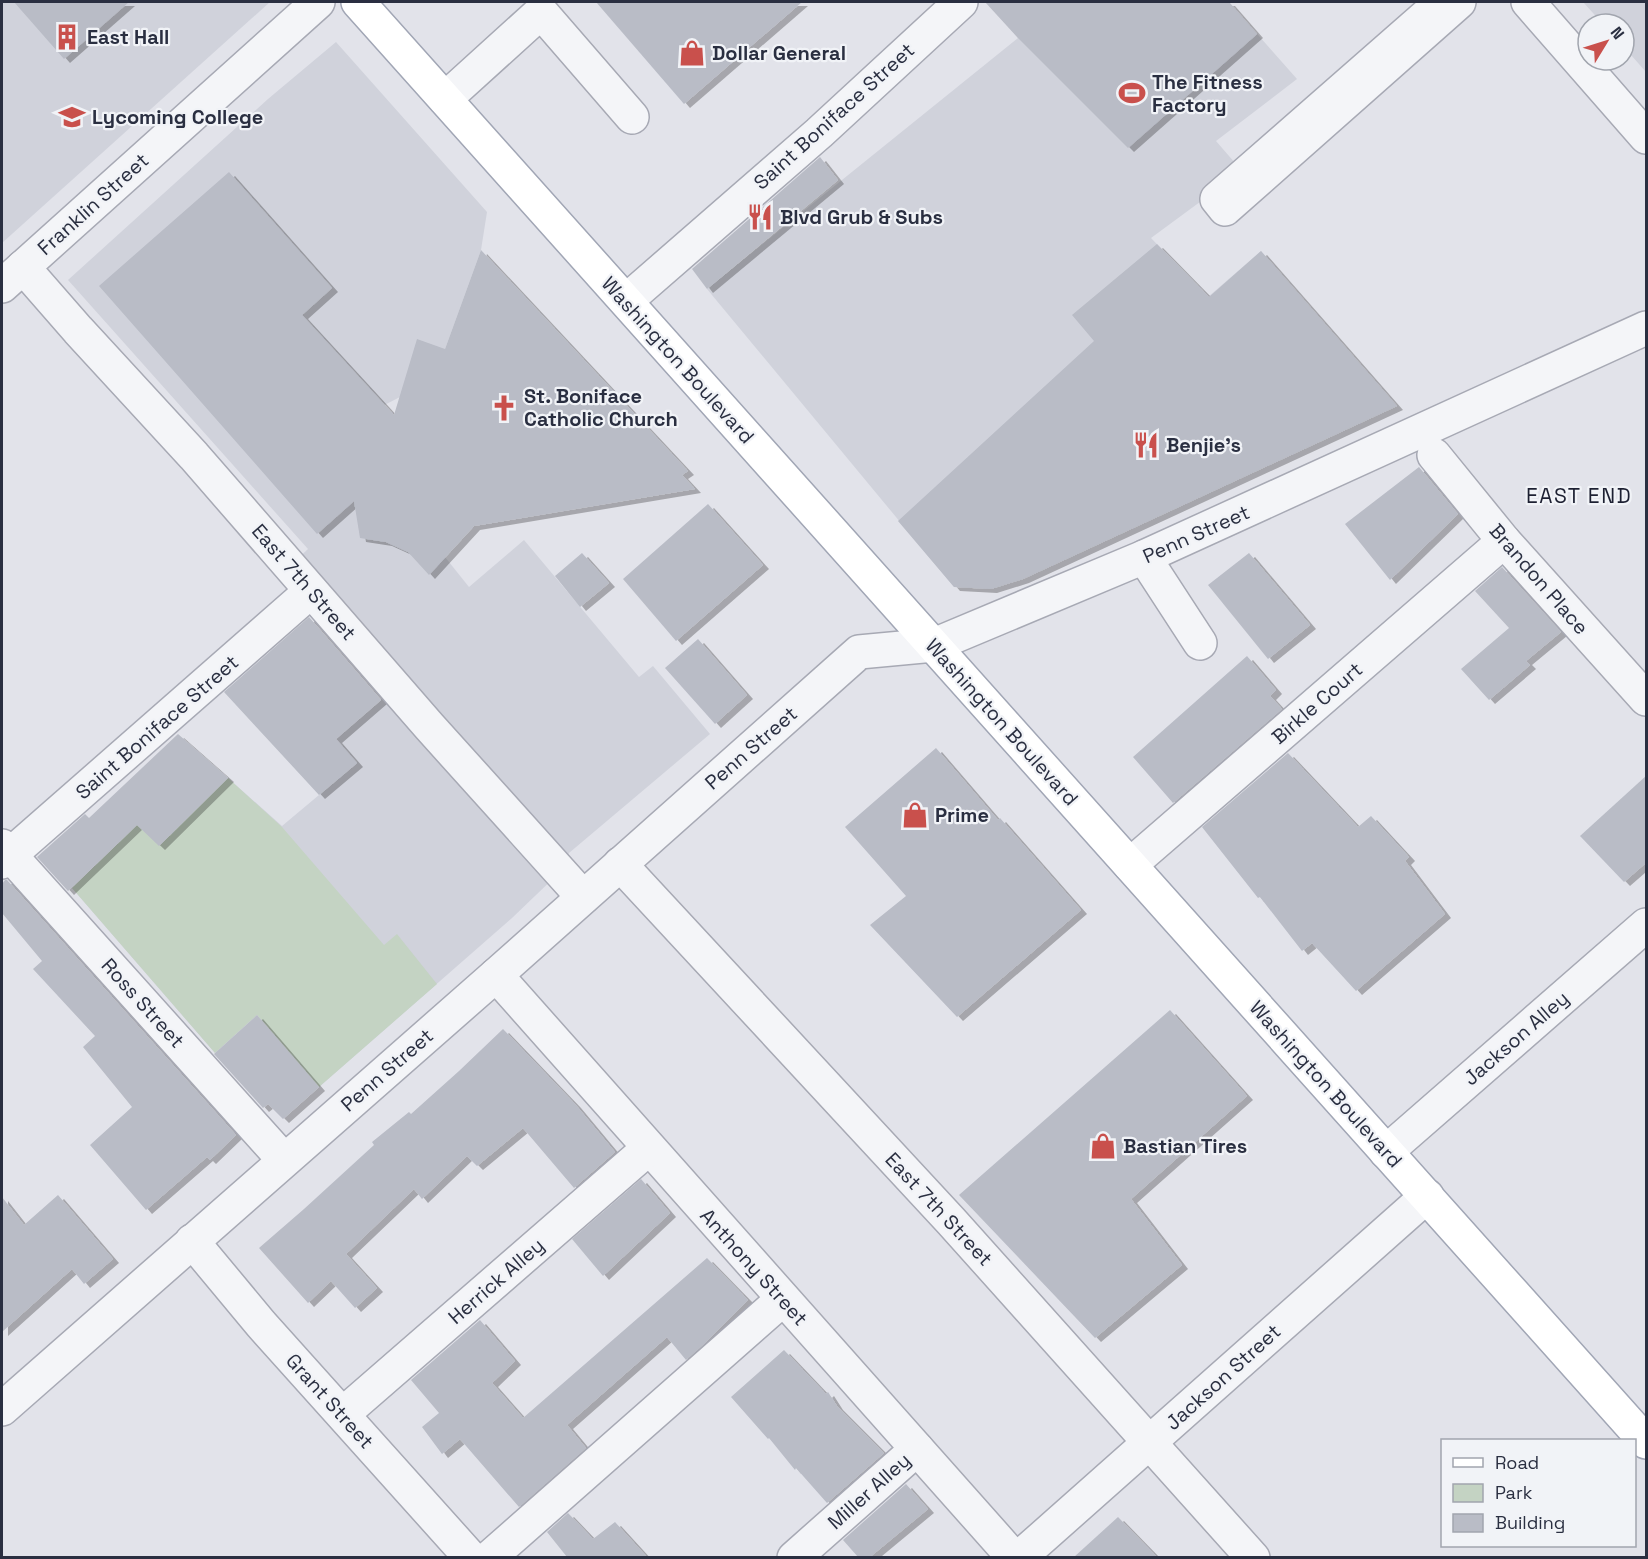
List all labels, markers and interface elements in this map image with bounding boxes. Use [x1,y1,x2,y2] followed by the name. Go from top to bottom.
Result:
[1576,12,1636,72] north arrow
[52,22,82,52] building icon: East Hall
[1606,22,1629,44] text: N
[87,24,169,50] place label: East Hall
[748,37,920,195] street label: Saint Boniface Street
[677,38,707,68] shop icon: Dollar General
[712,40,846,66] place label: Dollar General
[1152,69,1263,118] place label: The Fitness Factory
[1117,78,1147,108] sports icon: The Fitness Factory
[57,102,87,132] school or university icon: Lycoming College
[92,104,263,130] place label: Lycoming College
[32,147,154,261] street label: Franklin Street
[745,202,775,232] restaurant icon: Blvd Grub & Subs
[780,204,943,230] place label: Blvd Grub & Subs
[596,271,760,449] street label: Washington Boulevard
[524,383,678,432] place label: St. Boniface Catholic Church
[489,393,519,423] church icon: St. Boniface Catholic Church
[1131,430,1161,460] restaurant icon: Benjie's
[1166,432,1241,458] place label: Benjie's
[1526,482,1632,509] district label: EAST END
[1138,499,1254,569] street label: Penn Street
[246,518,362,646] street label: East 7th Street
[1484,518,1594,640] street label: Brandon Place
[920,633,1084,811] street label: Washington Boulevard
[70,649,244,805] street label: Saint Boniface Street
[1266,656,1368,750] street label: Birkle Court
[699,701,803,795] street label: Penn Street
[900,800,930,830] shop icon: Prime
[935,802,989,828] place label: Prime
[96,953,190,1053] street label: Ross Street
[1458,985,1574,1091] street label: Jackson Alley
[1244,995,1408,1173] street label: Washington Boulevard
[335,1023,439,1117] street label: Penn Street
[1088,1131,1118,1161] shop icon: Bastian Tires
[1123,1133,1247,1159] place label: Bastian Tires
[880,1147,998,1271] street label: East 7th Street
[694,1203,814,1331] street label: Anthony Street
[443,1232,549,1330] street label: Herrick Alley
[1160,1318,1286,1436] street label: Jackson Street
[280,1348,380,1454] street label: Grant Street
[1441,1439,1636,1547] legend
[822,1447,916,1535] street label: Miller Alley
[1495,1451,1539,1474] text: Road
[1495,1481,1533,1504] text: Park
[1495,1511,1565,1534] text: Building

